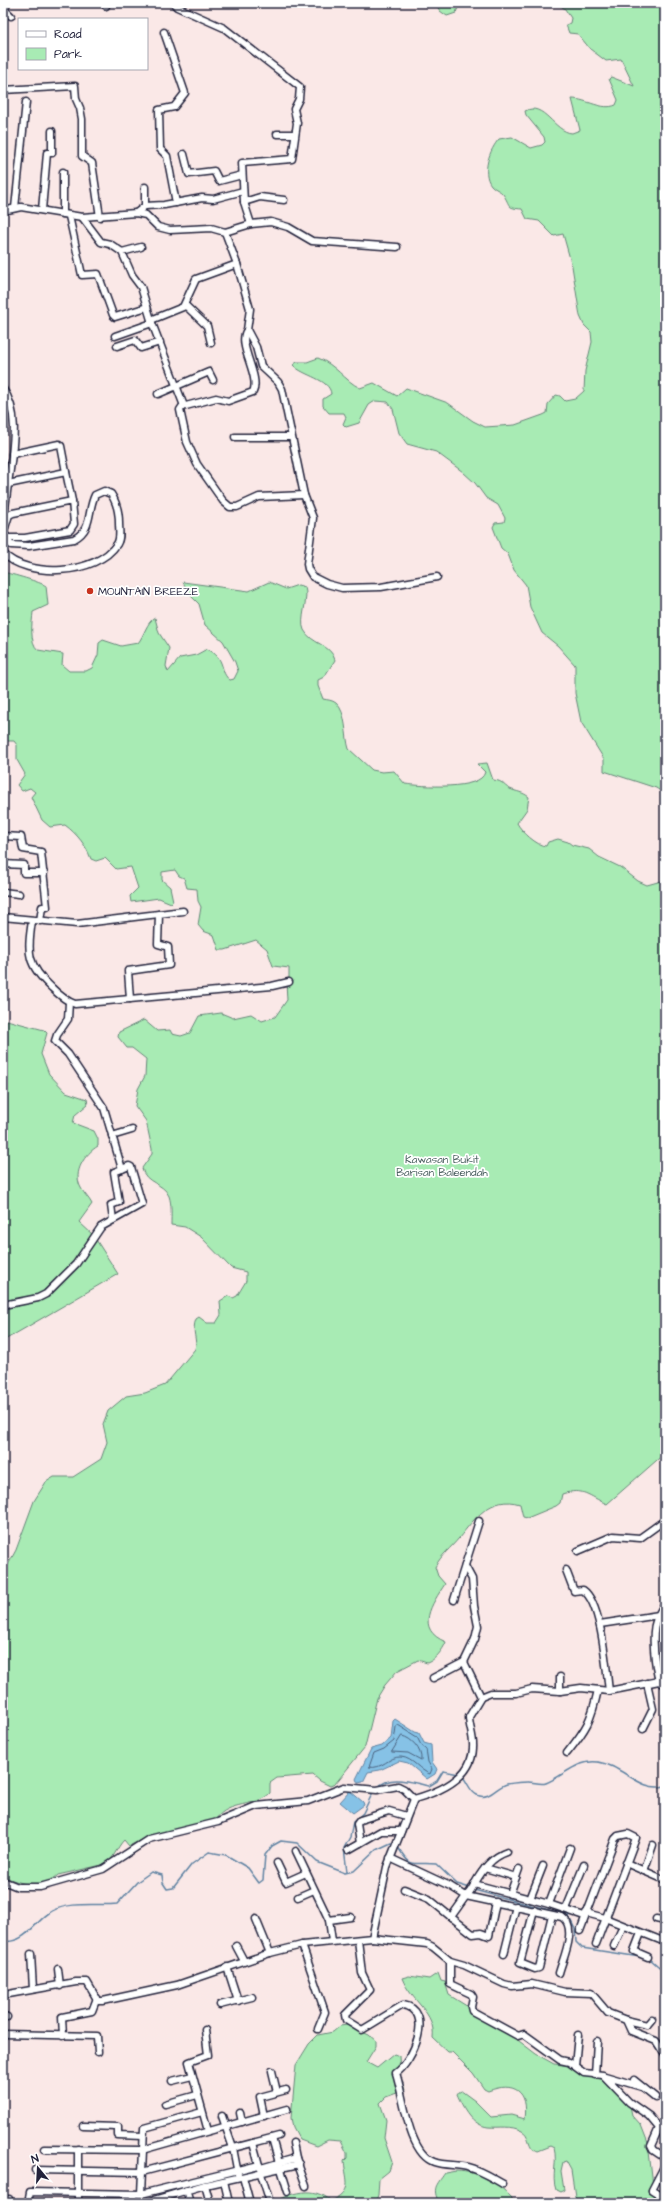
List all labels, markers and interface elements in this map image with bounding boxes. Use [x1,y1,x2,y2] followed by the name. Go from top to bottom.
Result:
[18,18,148,70] legend
[54,26,82,43] text: Road
[54,46,82,63] text: Park
[98,584,199,599] place label: MOUNTAIN BREEZE
[85,586,95,596] marker: MOUNTAIN BREEZE
[396,1152,488,1180] park label: Kawasan Bukit Barisan Baleendah
[18,2148,58,2188] north arrow
[29,2151,41,2167] text: N

